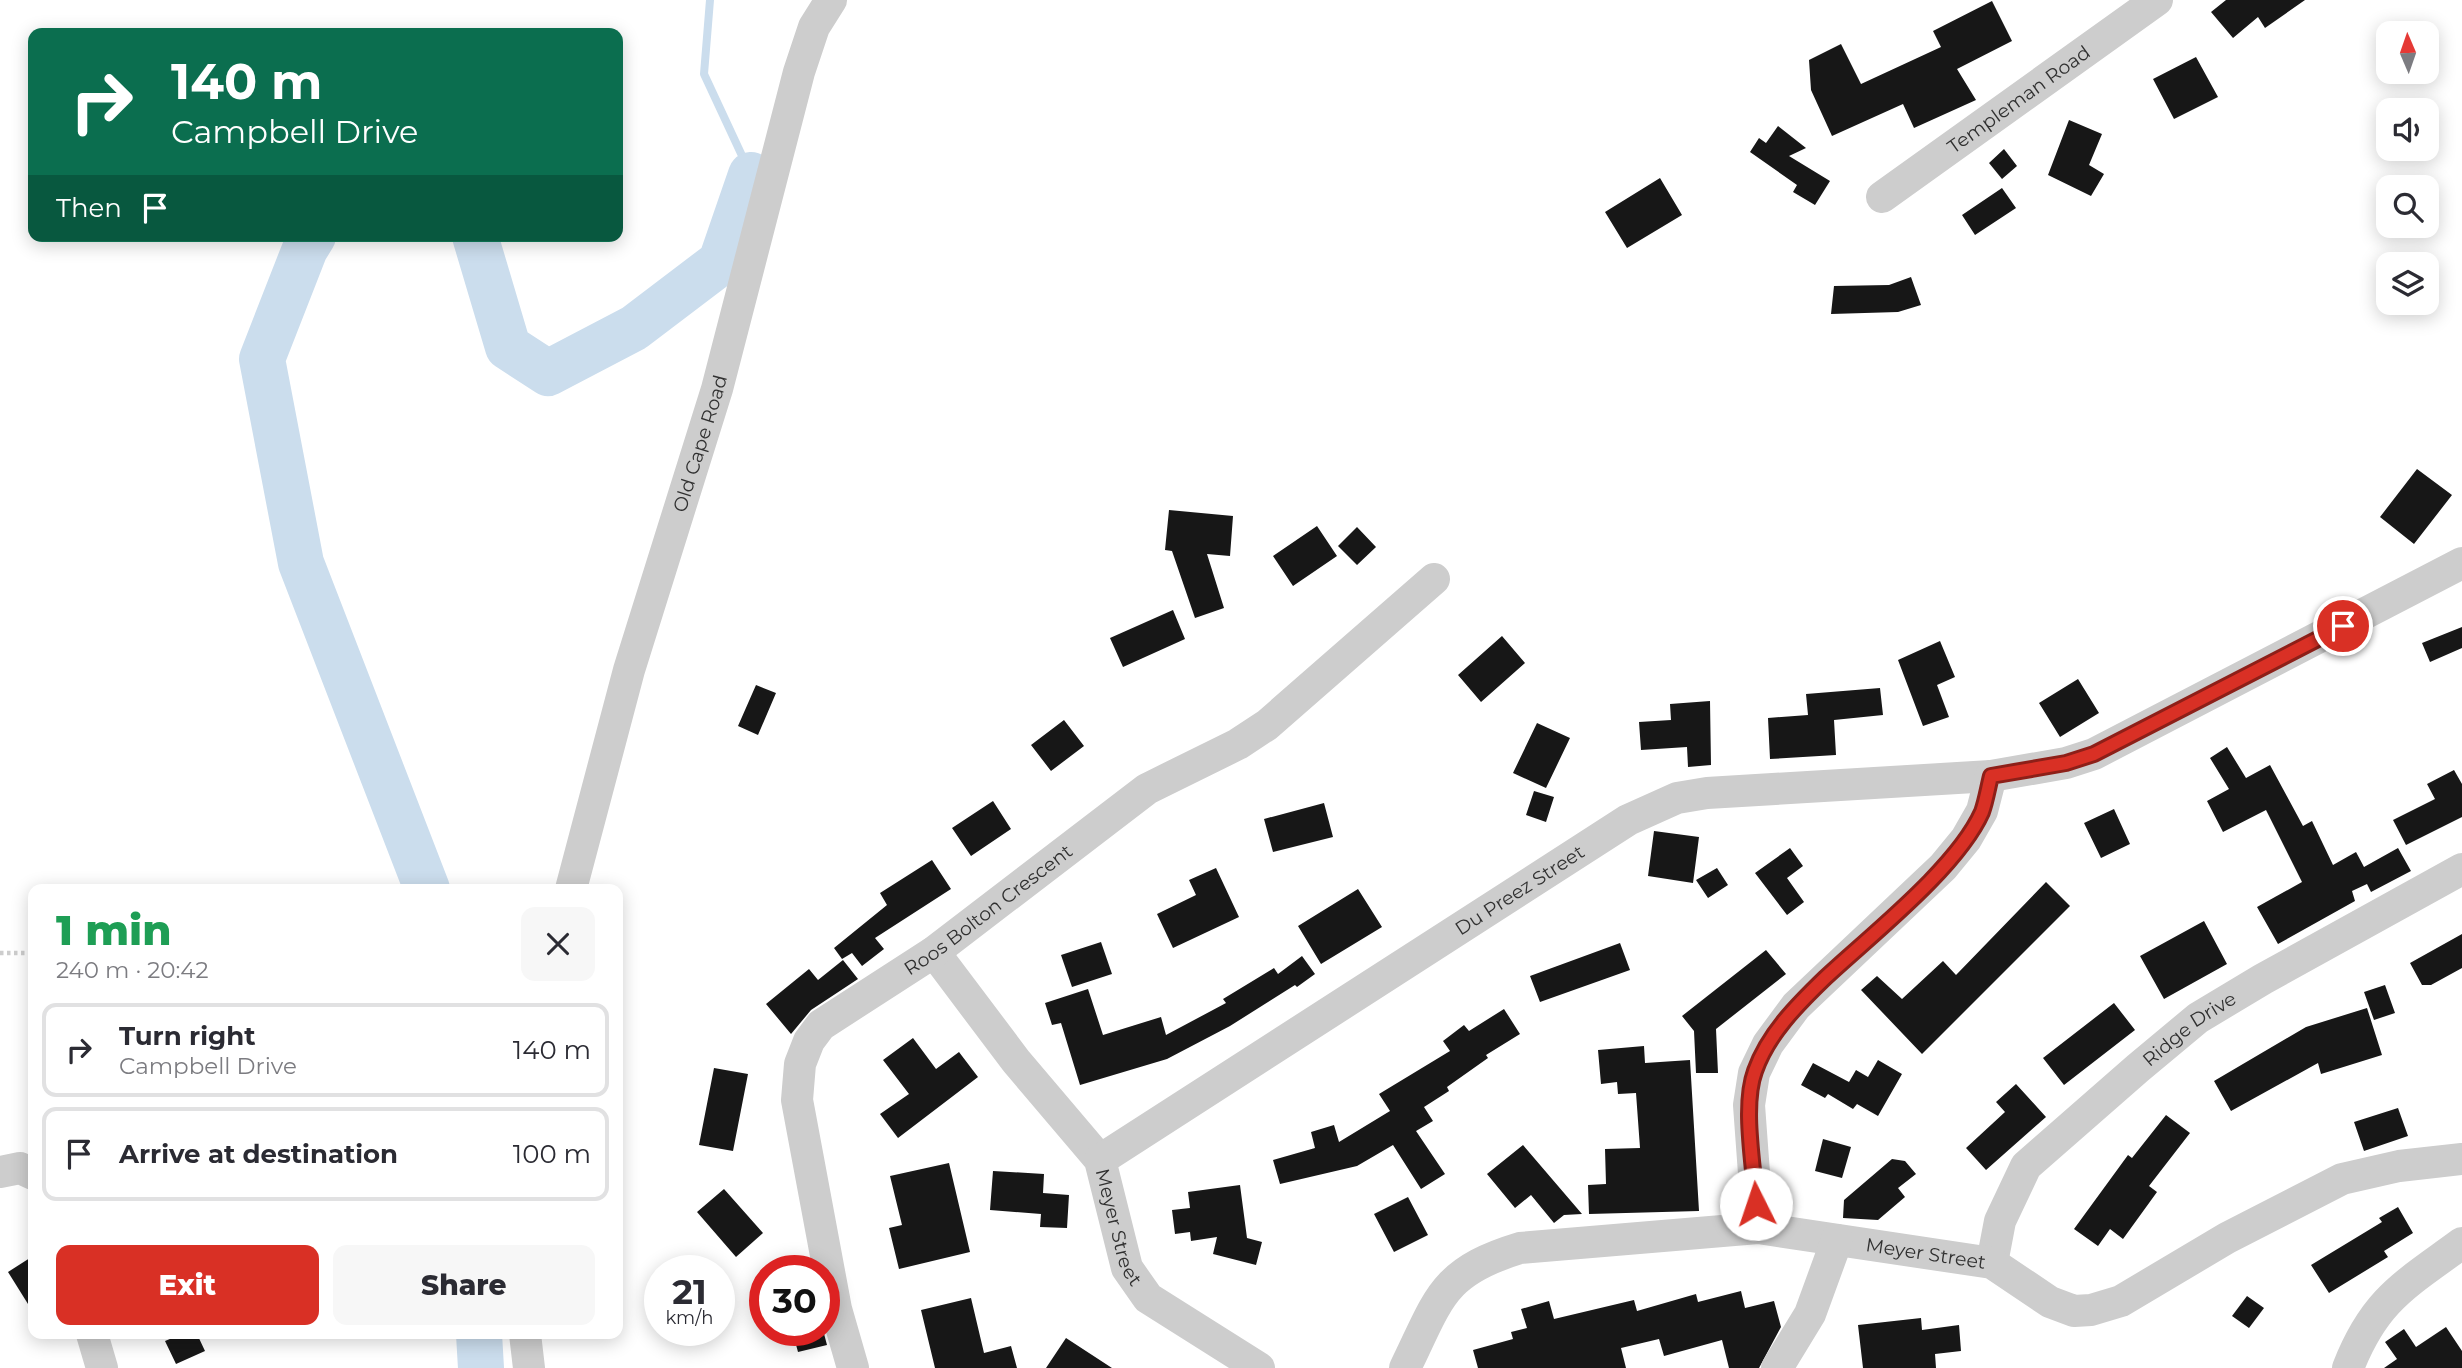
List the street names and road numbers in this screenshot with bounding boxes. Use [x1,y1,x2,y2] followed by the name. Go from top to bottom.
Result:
[1943,41,2095,158] street label: Templeman Road
[668,372,732,515] street label: Old Cape Road
[900,839,1077,980] street label: Roos Bolton Crescent
[1451,840,1589,940] street label: Du Preez Street
[2138,987,2240,1071] street label: Ridge Drive
[1091,1166,1147,1291] street label: Meyer Street
[1864,1233,1988,1274] street label: Meyer Street

